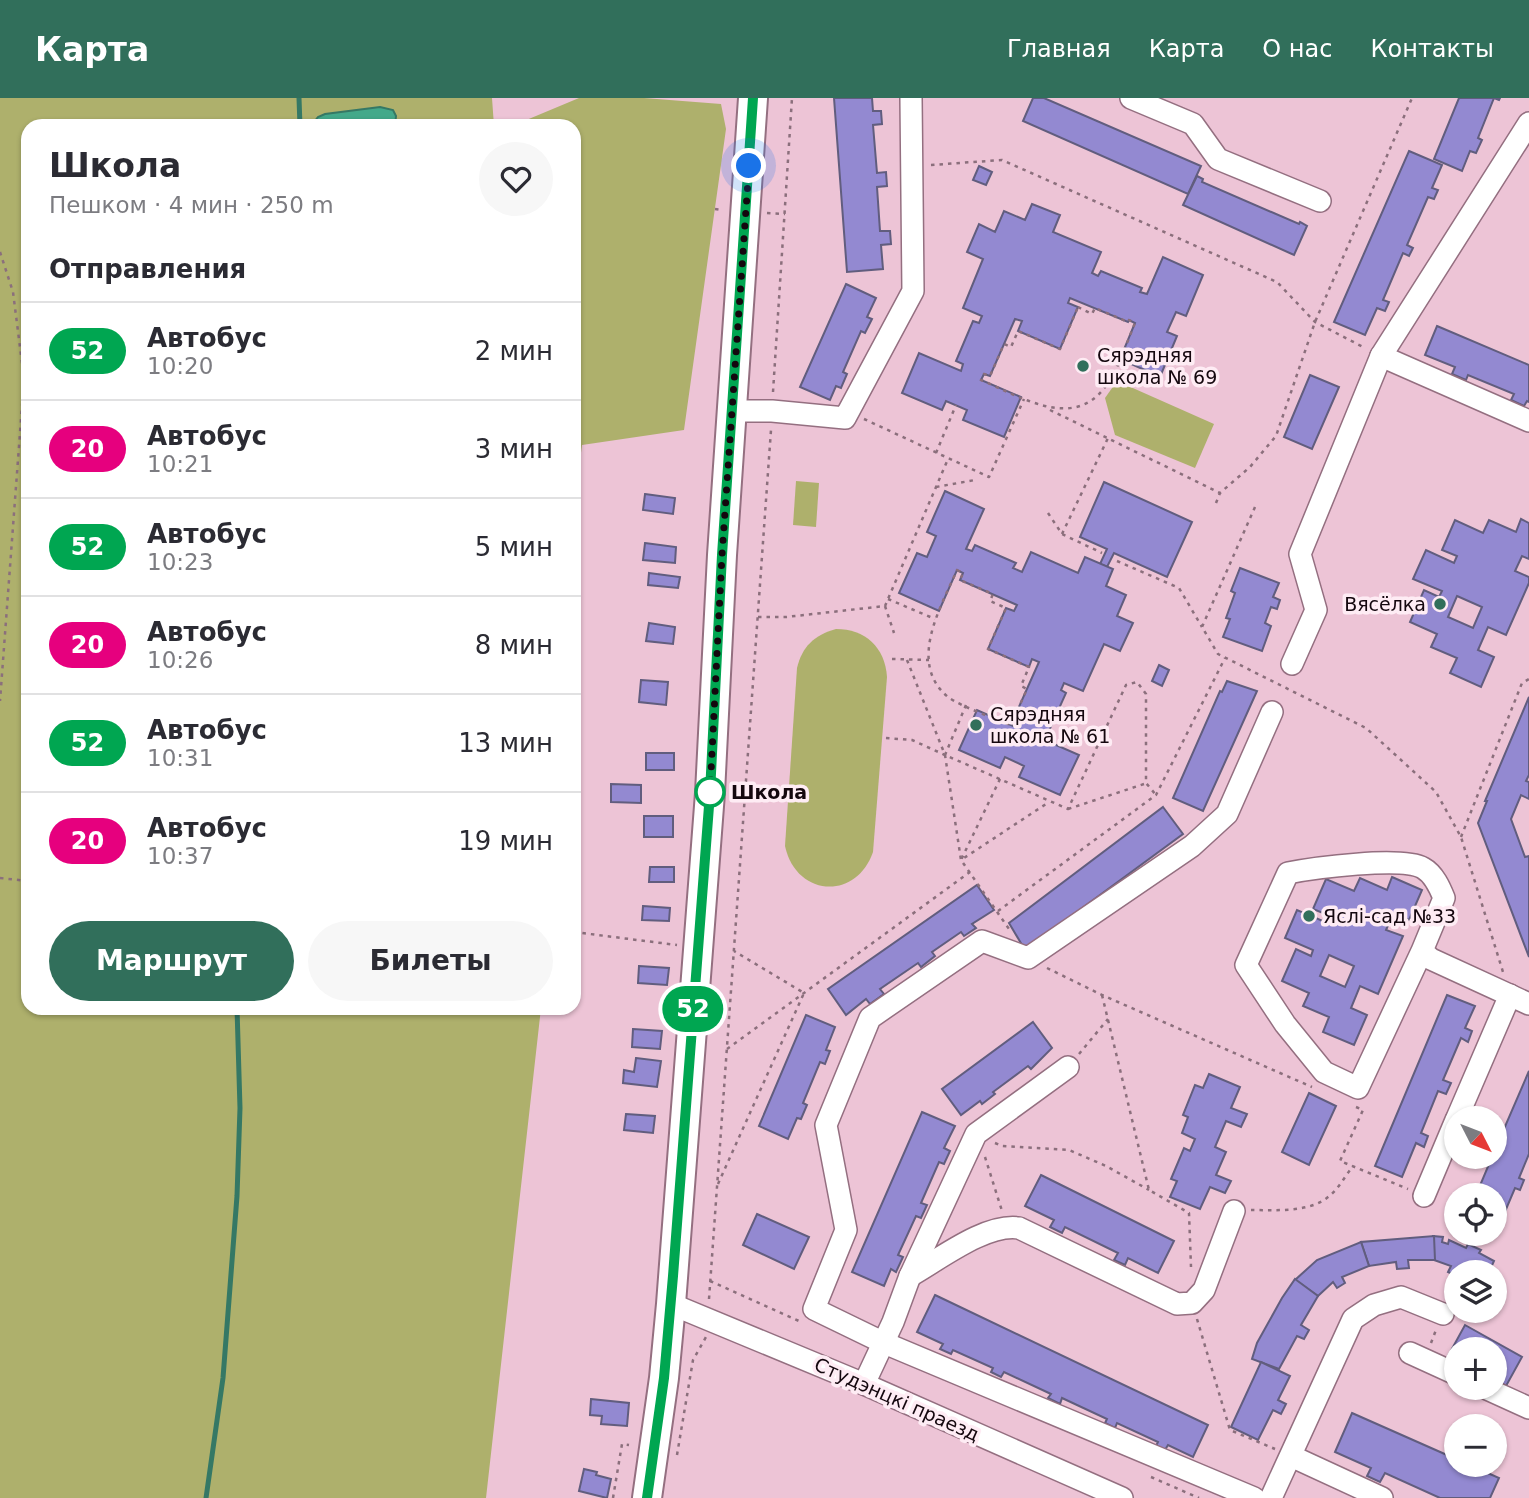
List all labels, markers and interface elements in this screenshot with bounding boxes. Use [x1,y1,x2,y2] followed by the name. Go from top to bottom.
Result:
[35,30,149,69] text: Карта
[1007,35,1111,63] text: Главная
[1149,35,1224,63] text: Карта
[1262,35,1332,63] text: О нас
[1370,35,1494,63] text: Контакты
[479,142,553,216] button: heart
[49,146,181,185] text: Школа
[731,148,766,183] your location
[49,192,334,218] text: Пешком · 4 мин · 250 m
[49,254,246,284] text: Отправления
[147,323,267,353] text: Автобус
[475,336,553,366] text: 2 мин
[71,337,104,365] text: 52
[1097,344,1217,388] place label: Сярэдняя школа № 69
[147,353,213,379] text: 10:20
[1075,358,1091,374] marker: Сярэдняя школа № 69
[147,421,267,451] text: Автобус
[475,434,553,464] text: 3 мин
[71,435,104,463] text: 20
[147,451,213,477] text: 10:21
[147,519,267,549] text: Автобус
[475,532,553,562] text: 5 мин
[71,533,104,561] text: 52
[147,549,213,575] text: 10:23
[1344,593,1426,615] place label: Вясёлка
[1432,596,1448,612] marker: Вясёлка
[147,617,267,647] text: Автобус
[475,630,553,660] text: 8 мин
[71,631,104,659] text: 20
[147,647,213,673] text: 10:26
[990,703,1110,747] place label: Сярэдняя школа № 61
[147,715,267,745] text: Автобус
[968,717,984,733] marker: Сярэдняя школа № 61
[458,728,553,758] text: 13 мин
[71,729,104,757] text: 52
[147,745,213,771] text: 10:31
[695,777,725,807] marker: Школа
[731,781,807,803] place label: Школа
[147,813,267,843] text: Автобус
[458,826,553,856] text: 19 мин
[71,827,104,855] text: 20
[147,843,213,869] text: 10:37
[1323,905,1456,927] place label: Яслі-сад №33
[1301,908,1317,924] marker: Яслі-сад №33
[49,921,294,1001] button: Маршрут
[308,921,553,1001] button: Билеты
[662,986,724,1032] line badge: 52
[676,995,710,1023] text: 52
[1444,1106,1507,1169] north arrow
[1444,1106,1507,1477] map controls
[1444,1183,1507,1246] button: locate
[1444,1260,1507,1323] button: layers
[1444,1337,1507,1400] button: +
[811,1353,983,1445] street label: Студэнцкі праезд
[1444,1414,1507,1477] button: −

